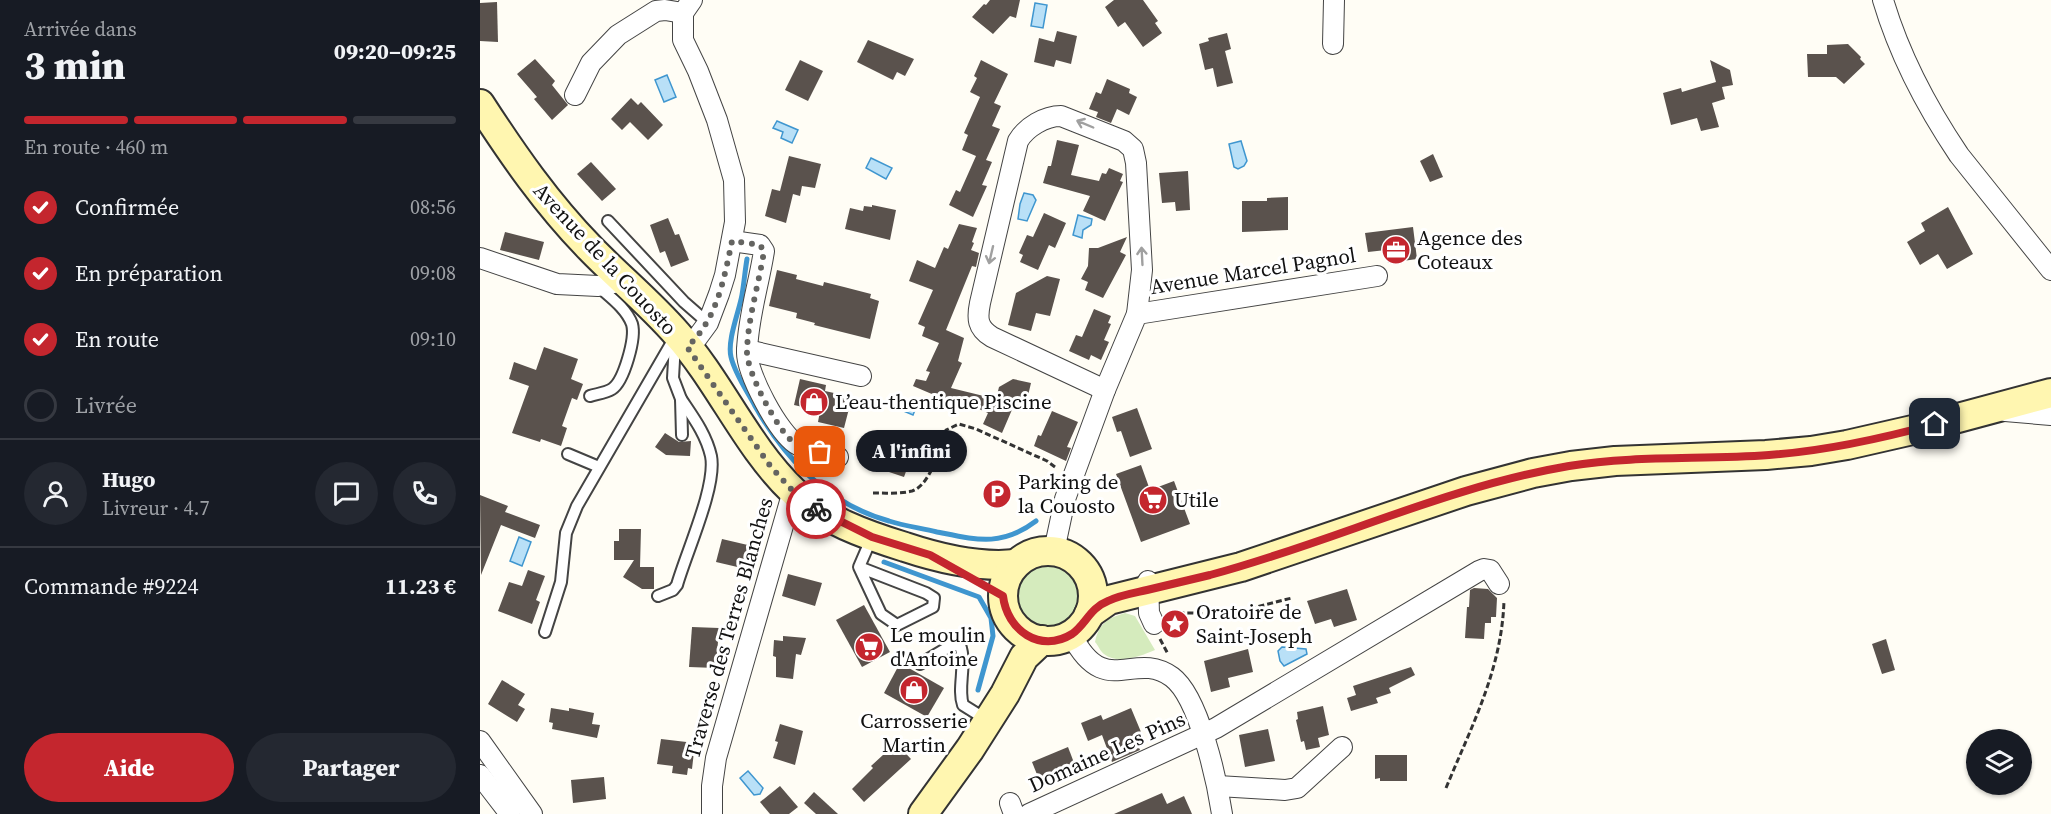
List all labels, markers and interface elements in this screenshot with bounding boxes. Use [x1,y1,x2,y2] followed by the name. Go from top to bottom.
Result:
[24,15,137,43] text: Arrivée dans
[334,36,456,66] text: 09:20–09:25
[24,39,126,92] text: 3 min
[1076,118,1095,129] one-way arrow
[24,133,168,161] text: En route · 460 m
[527,176,684,341] street label: Avenue de la Couosto
[24,191,57,224] icon: check
[75,192,179,222] text: Confirmée
[410,193,456,221] text: 08:56
[1417,223,1523,276] place label: Agence des Coteaux
[1380,234,1412,266] office icon: Agence des Coteaux
[1148,240,1358,301] street label: Avenue Marcel Pagnol
[985,245,997,264] one-way arrow
[1136,246,1147,266] one-way arrow
[24,257,57,290] icon: check
[75,258,223,288] text: En préparation
[410,259,456,287] text: 09:08
[24,323,57,356] icon: check
[75,324,159,354] text: En route
[410,325,456,353] text: 09:10
[798,386,830,418] shop icon: L’eau-thentique Piscine
[835,387,1052,416] place label: L’eau-thentique Piscine
[75,390,137,420] text: Livrée
[1909,398,1960,449] pin
[1918,407,1951,440] icon: home
[794,426,845,477] pin
[856,431,967,473] callout: A l'infini
[803,435,836,468] icon: bag
[872,437,951,465] text: A l'infini
[24,462,87,525] button: person
[315,462,378,525] button: chat
[393,462,456,525] button: phone
[102,464,156,494] text: Hugo
[1018,467,1118,520] place label: Parking de la Couosto
[981,478,1013,510] parking icon: Parking de la Couosto
[786,479,846,539] courier
[1137,484,1169,516] supermarket icon: Utile
[1174,485,1219,514] place label: Utile
[800,493,833,526] icon: bike
[102,494,210,522] text: Livreur · 4.7
[677,494,780,762] street label: Traverse des Terres Blanches
[24,571,198,601] text: Commande #9224
[385,571,456,601] text: 11.23 €
[1196,597,1313,650] place label: Oratoire de Saint-Joseph
[1159,608,1191,640] place icon: Oratoire de Saint-Joseph
[890,620,986,673] place label: Le moulin d'Antoine
[853,631,885,663] supermarket icon: Le moulin d'Antoine
[898,674,930,706] shop icon: Carrosserie Martin
[1024,704,1190,799] street label: Domaine Les Pins
[860,706,968,759] place label: Carrosserie Martin
[1966,729,2032,795] map controls
[1966,729,2032,795] button: layers
[24,733,234,802] button: Aide
[246,733,456,802] button: Partager

